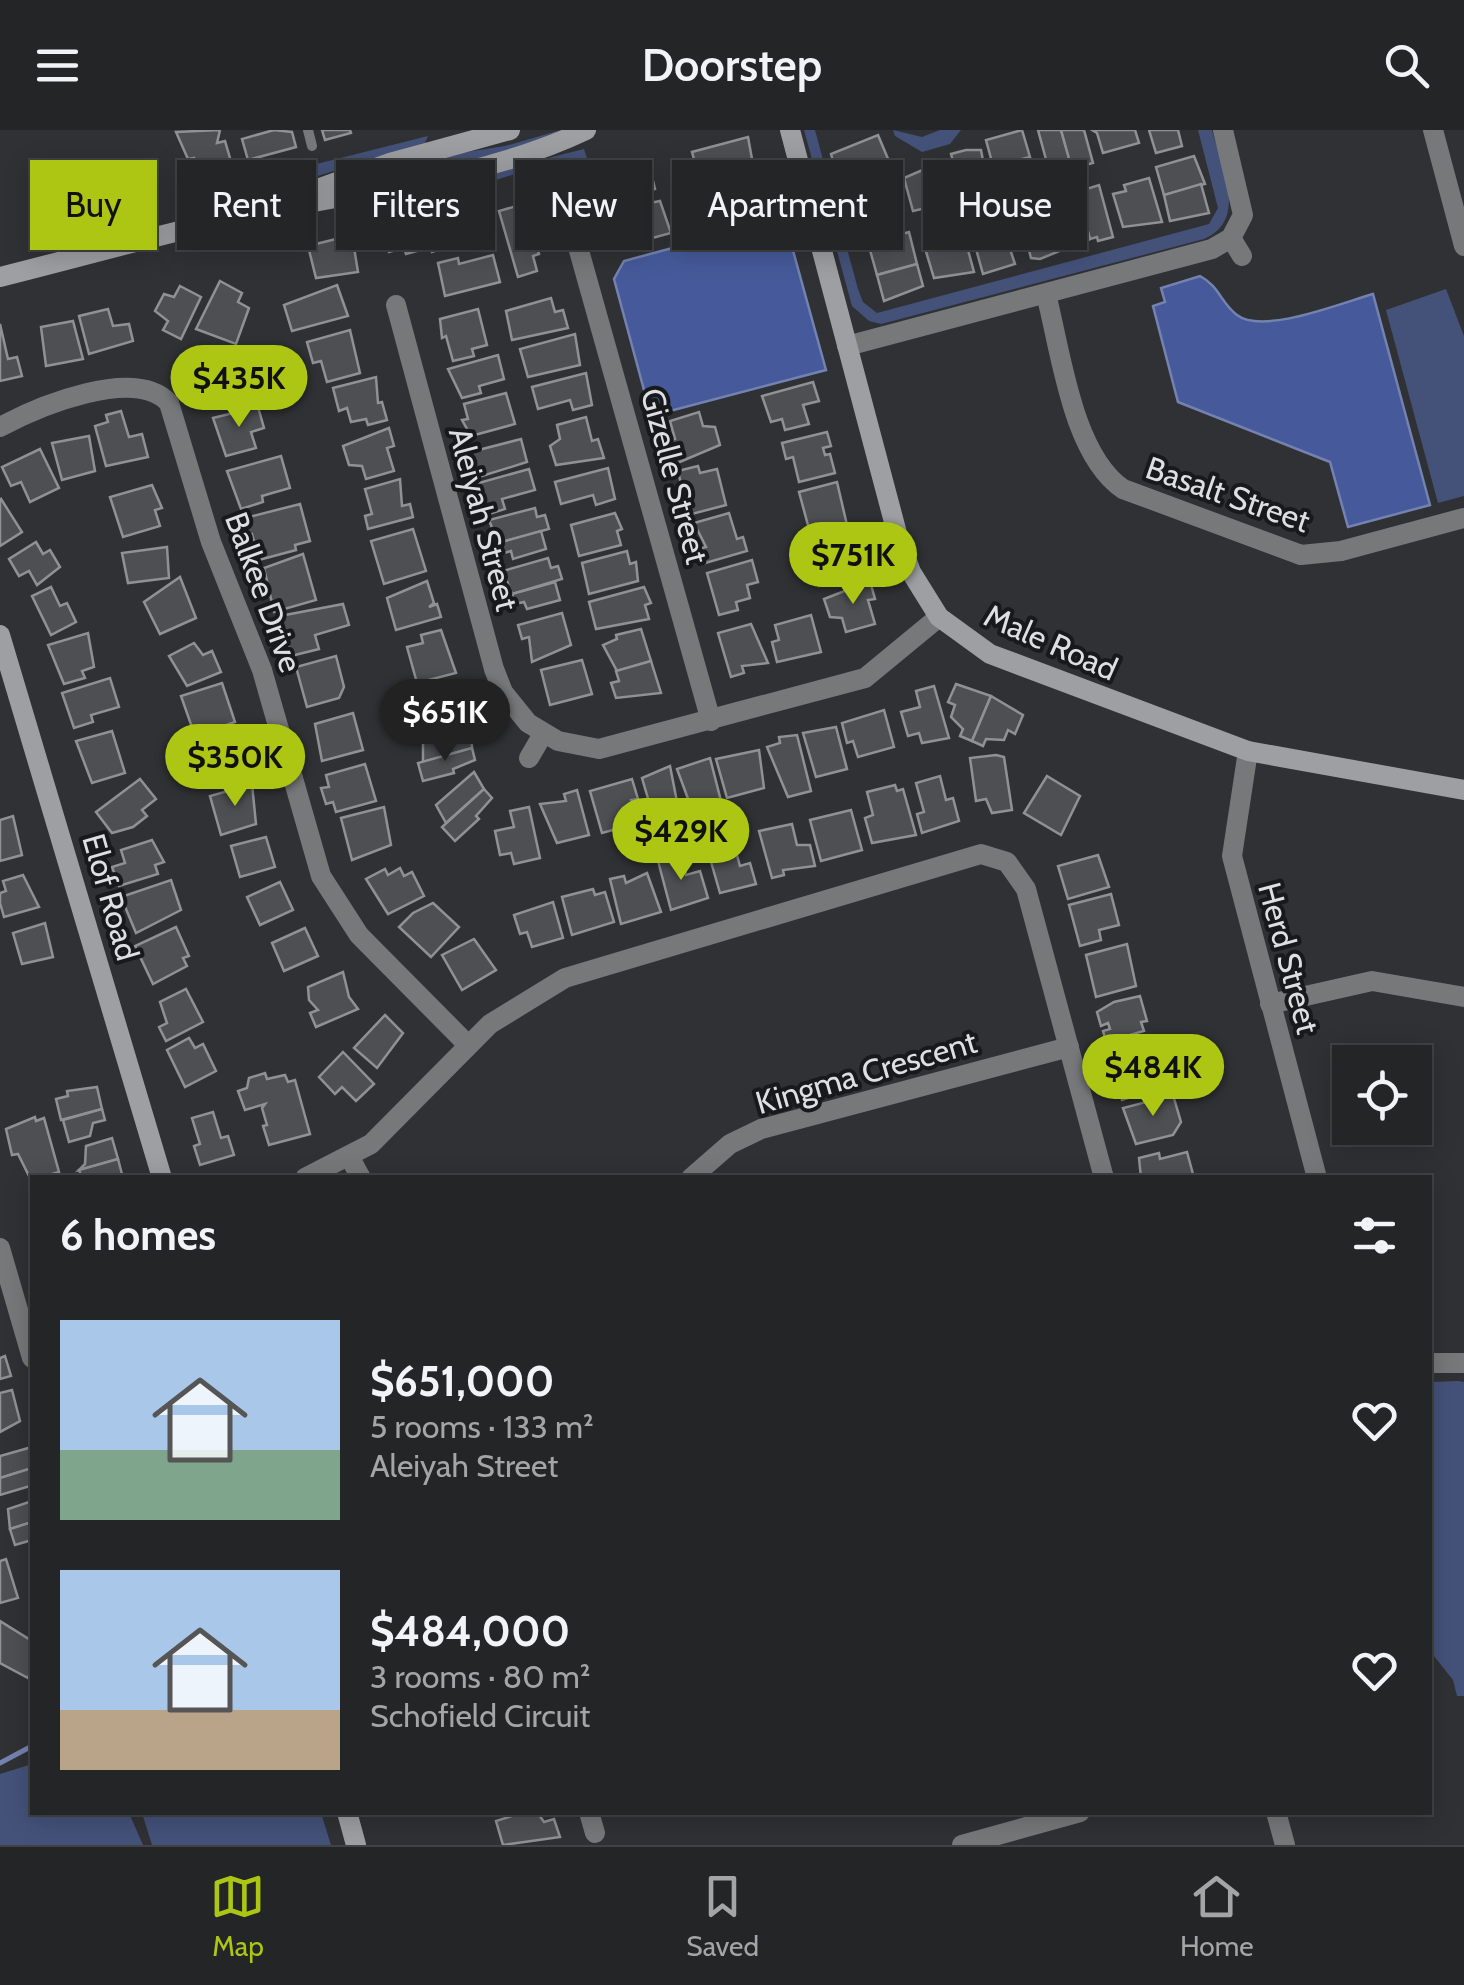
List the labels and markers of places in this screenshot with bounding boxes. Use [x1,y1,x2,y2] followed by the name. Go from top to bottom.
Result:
[169,345,309,430] pin: $435K
[783,522,923,607] pin: $751K
[375,679,515,764] pin: $651K
[165,724,305,809] pin: $350K
[611,798,751,883] pin: $429K
[1083,1034,1223,1119] pin: $484K

